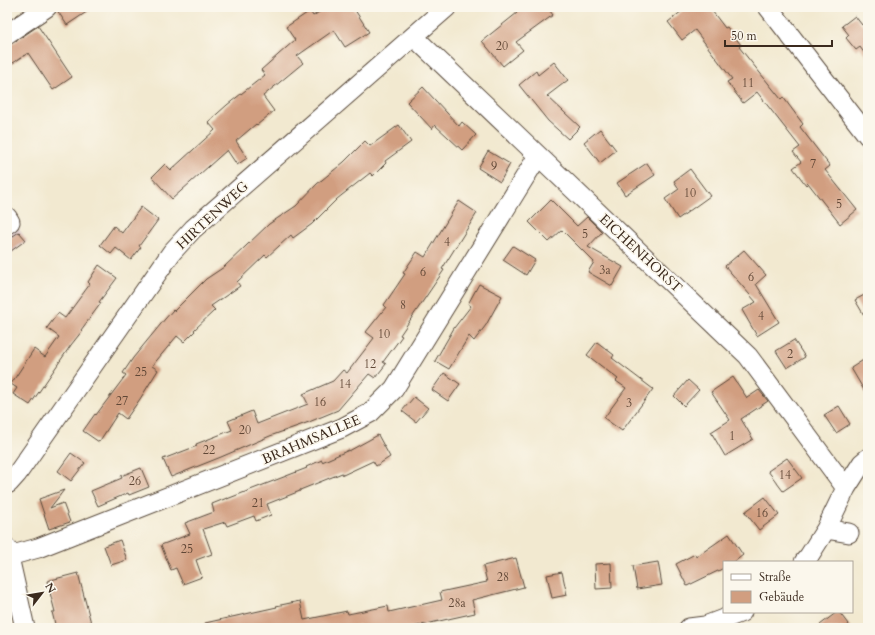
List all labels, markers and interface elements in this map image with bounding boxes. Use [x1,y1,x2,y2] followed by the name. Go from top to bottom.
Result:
[725,22,832,48] scale bar
[731,28,758,44] text: 50 m
[496,38,508,54] house number: 20
[742,75,754,91] house number: 11
[810,156,816,172] house number: 7
[491,158,497,174] house number: 9
[172,177,253,254] street label: HIRTENWEG
[684,185,696,201] house number: 10
[836,196,842,212] house number: 5
[595,210,686,297] street label: EICHENHORST
[582,226,588,242] house number: 5
[444,234,450,250] house number: 4
[599,262,611,278] house number: 3a
[420,264,426,280] house number: 6
[748,269,754,285] house number: 6
[400,297,406,313] house number: 8
[758,308,764,324] house number: 4
[378,326,390,342] house number: 10
[787,346,793,362] house number: 2
[364,356,376,372] house number: 12
[135,364,147,380] house number: 25
[339,376,351,392] house number: 14
[116,393,128,409] house number: 27
[314,394,326,410] house number: 16
[626,395,632,411] house number: 3
[259,410,364,469] street label: BRAHMSALLEE
[239,422,251,438] house number: 20
[729,428,735,444] house number: 1
[203,442,215,458] house number: 22
[779,467,791,483] house number: 14
[129,473,141,489] house number: 26
[252,495,264,511] house number: 21
[756,505,768,521] house number: 16
[181,541,193,557] house number: 25
[723,561,853,613] legend
[497,569,509,585] house number: 28
[759,569,791,585] text: Straße
[22,573,62,613] north arrow
[41,580,59,596] text: N
[759,589,804,605] text: Gebäude
[448,595,467,611] house number: 28a

